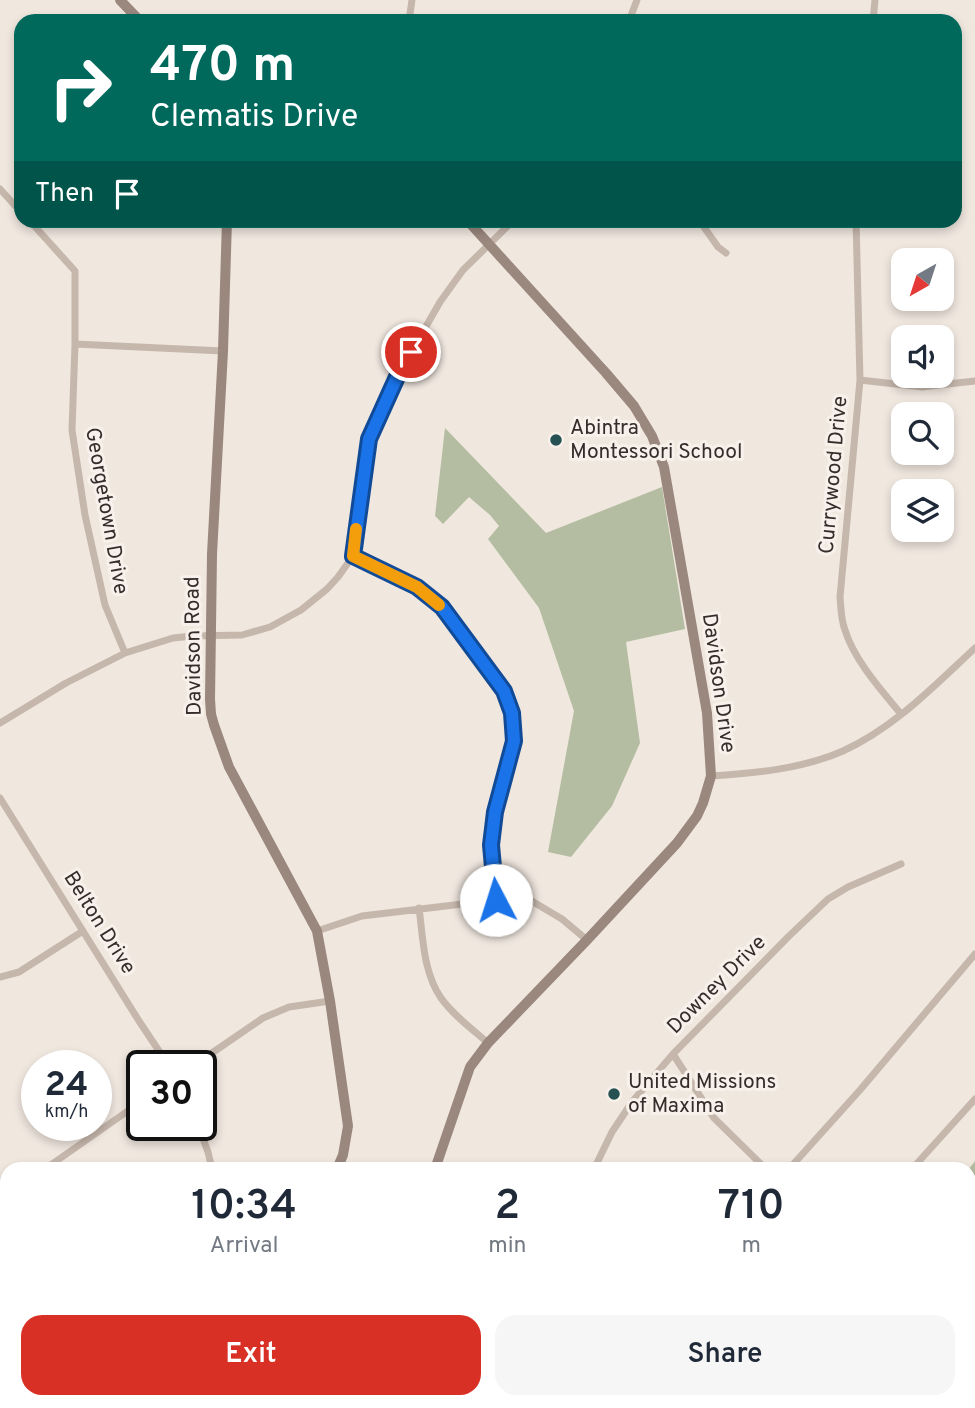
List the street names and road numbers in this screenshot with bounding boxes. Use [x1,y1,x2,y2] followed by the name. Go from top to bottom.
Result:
[814,395,854,555] street label: Currywood Drive
[78,425,134,597] street label: Georgetown Drive
[179,576,209,716] street label: Davidson Road
[695,612,741,754] street label: Davidson Drive
[57,866,141,980] street label: Belton Drive
[662,930,772,1040] street label: Downey Drive

